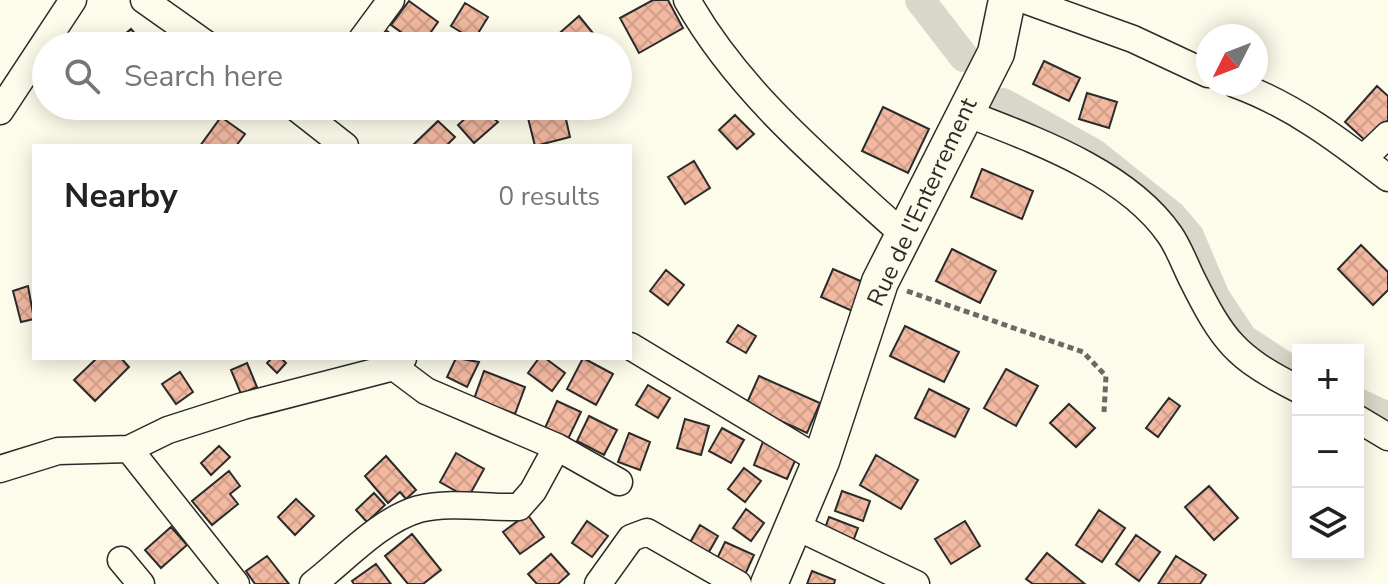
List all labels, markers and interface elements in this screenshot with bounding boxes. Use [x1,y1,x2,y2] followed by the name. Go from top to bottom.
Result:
[1196,24,1268,96] north arrow
[32,32,632,120] search box
[60,54,104,98] icon: search
[124,56,283,97] text: Search here
[860,92,985,312] street label: Rue de l'Enterrement
[64,173,178,219] text: Nearby
[499,179,600,214] text: 0 results
[1292,344,1364,560] map controls
[1292,344,1364,416] button: +
[1292,416,1364,488] button: −
[1292,488,1364,560] button: layers

